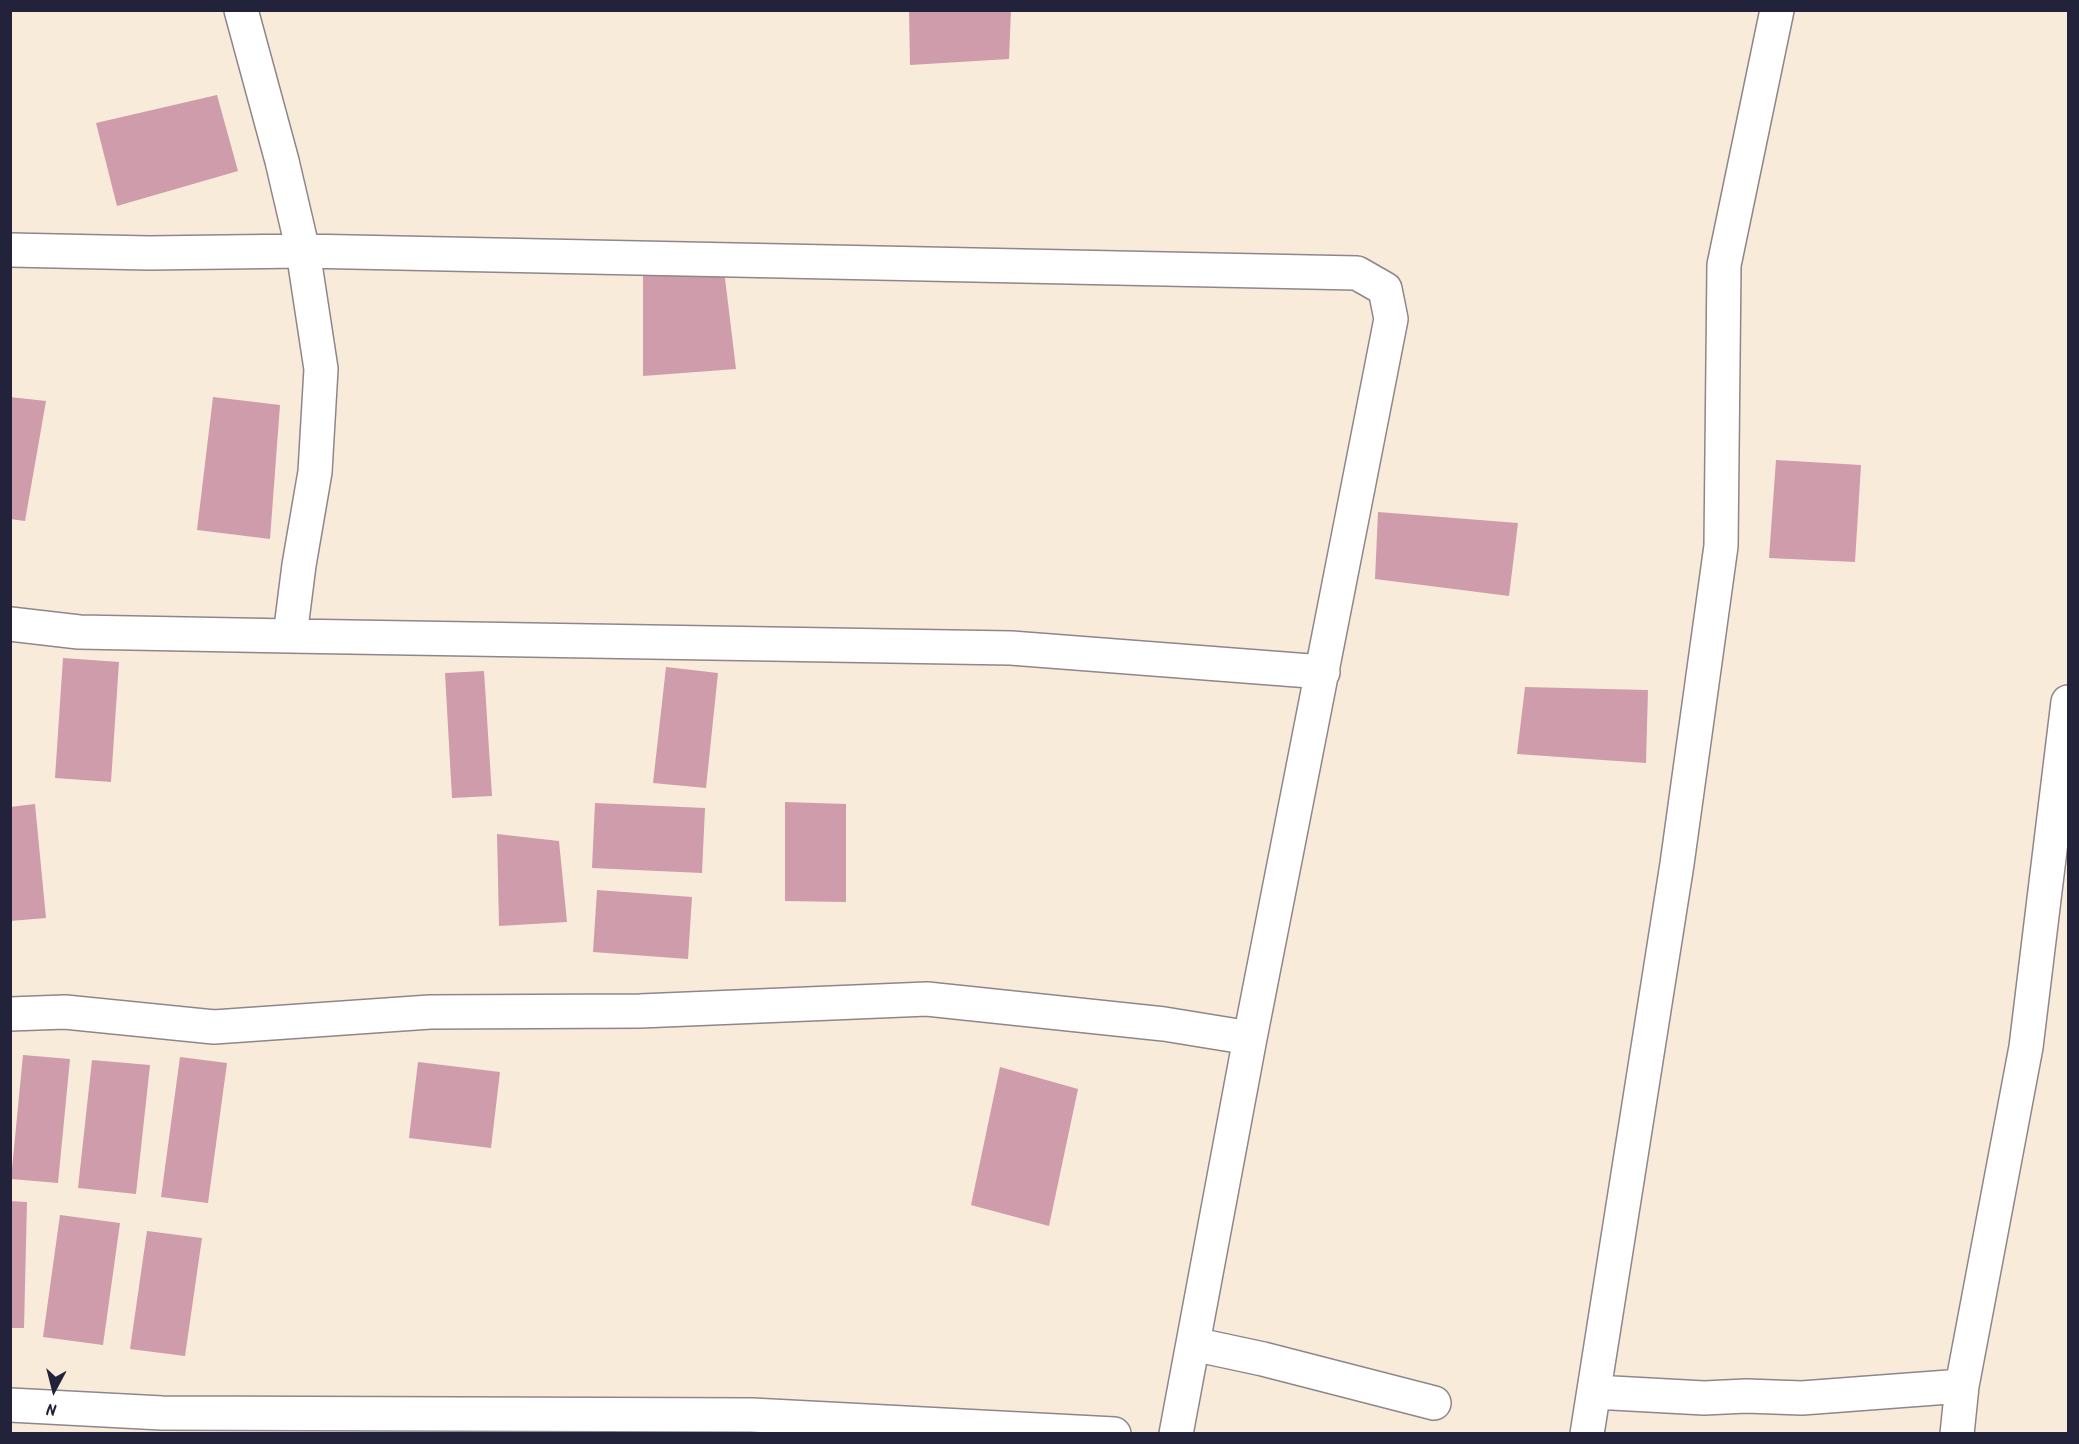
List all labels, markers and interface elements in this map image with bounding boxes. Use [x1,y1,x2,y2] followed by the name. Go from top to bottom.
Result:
[24,1360,84,1420] north arrow
[45,1395,58,1421] text: N

